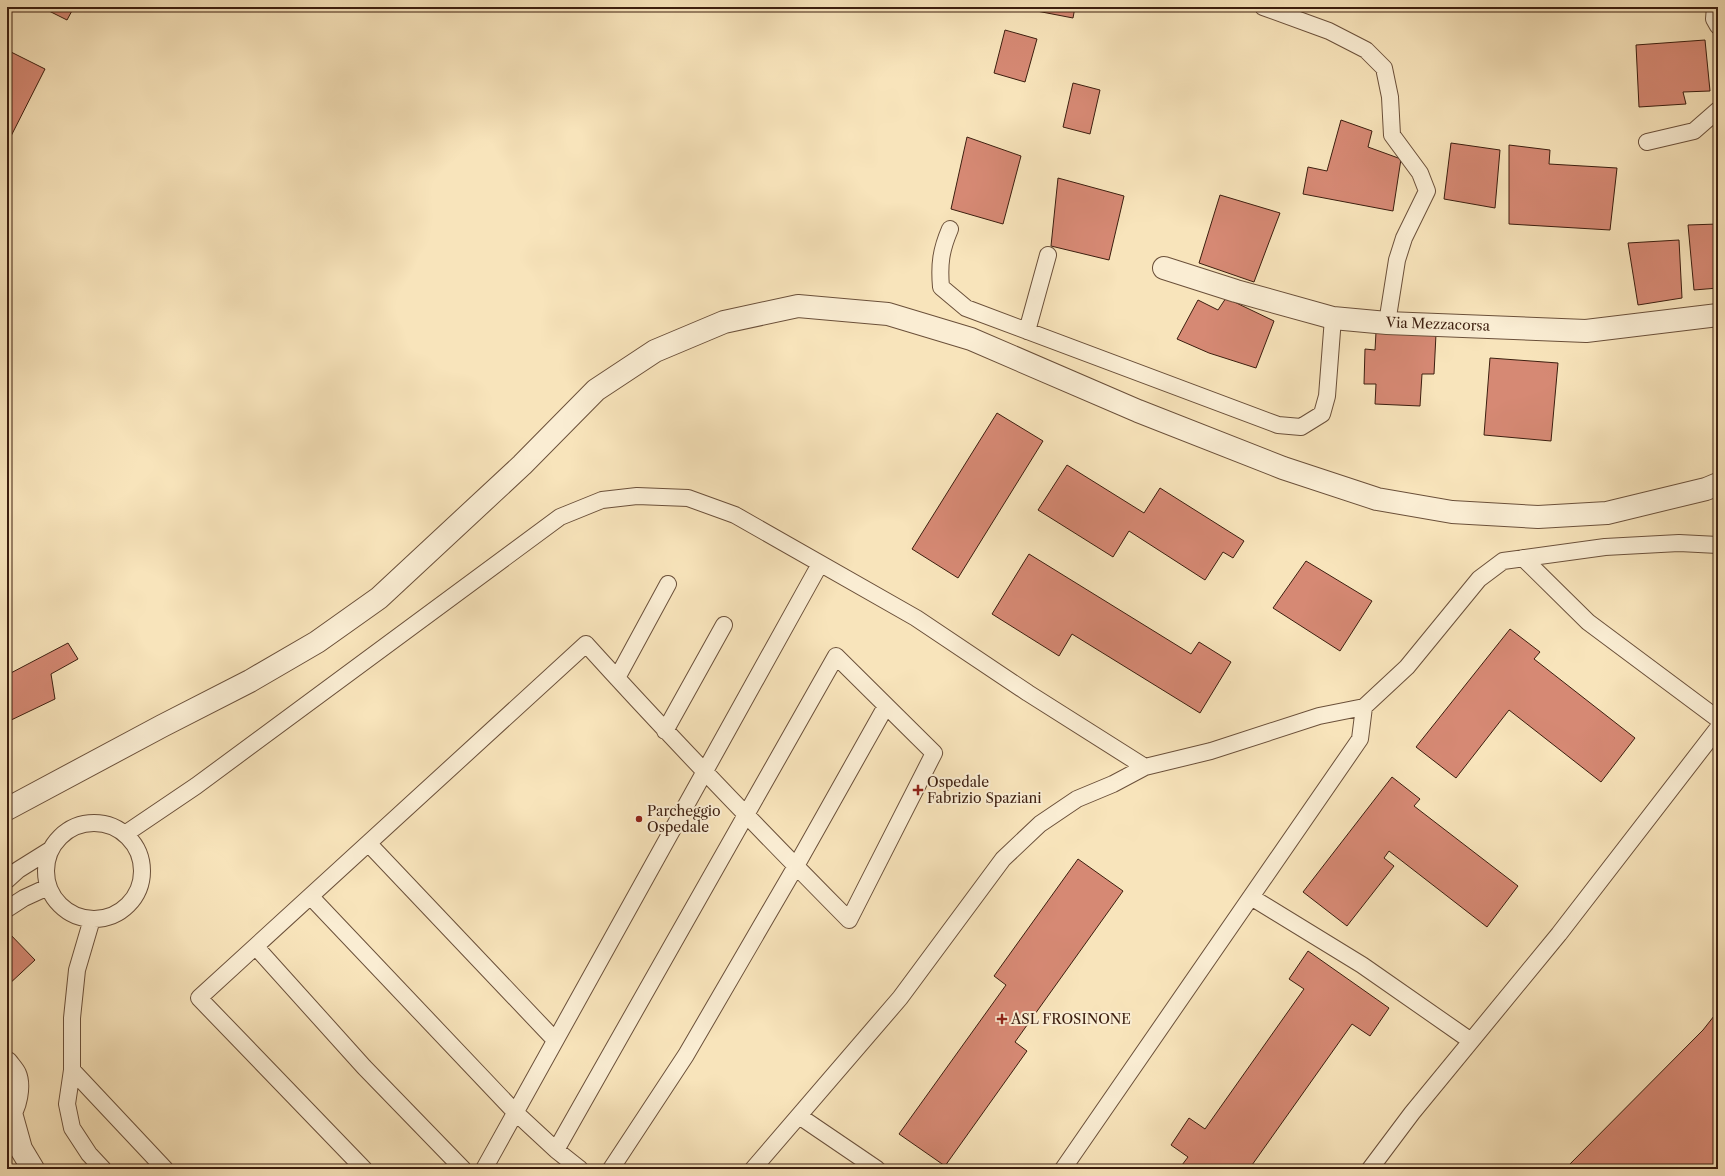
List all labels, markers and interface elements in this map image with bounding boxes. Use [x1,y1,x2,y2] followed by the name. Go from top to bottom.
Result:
[1385,313,1491,335] street label: Via Mezzacorsa
[927,773,1042,807] place label: Ospedale Fabrizio Spaziani
[912,784,924,796] marker: Ospedale Fabrizio Spaziani
[647,802,721,836] place label: Parcheggio Ospedale
[634,814,644,824] marker: Parcheggio Ospedale
[1010,1010,1131,1028] place label: ASL FROSINONE
[996,1013,1008,1025] marker: ASL FROSINONE

